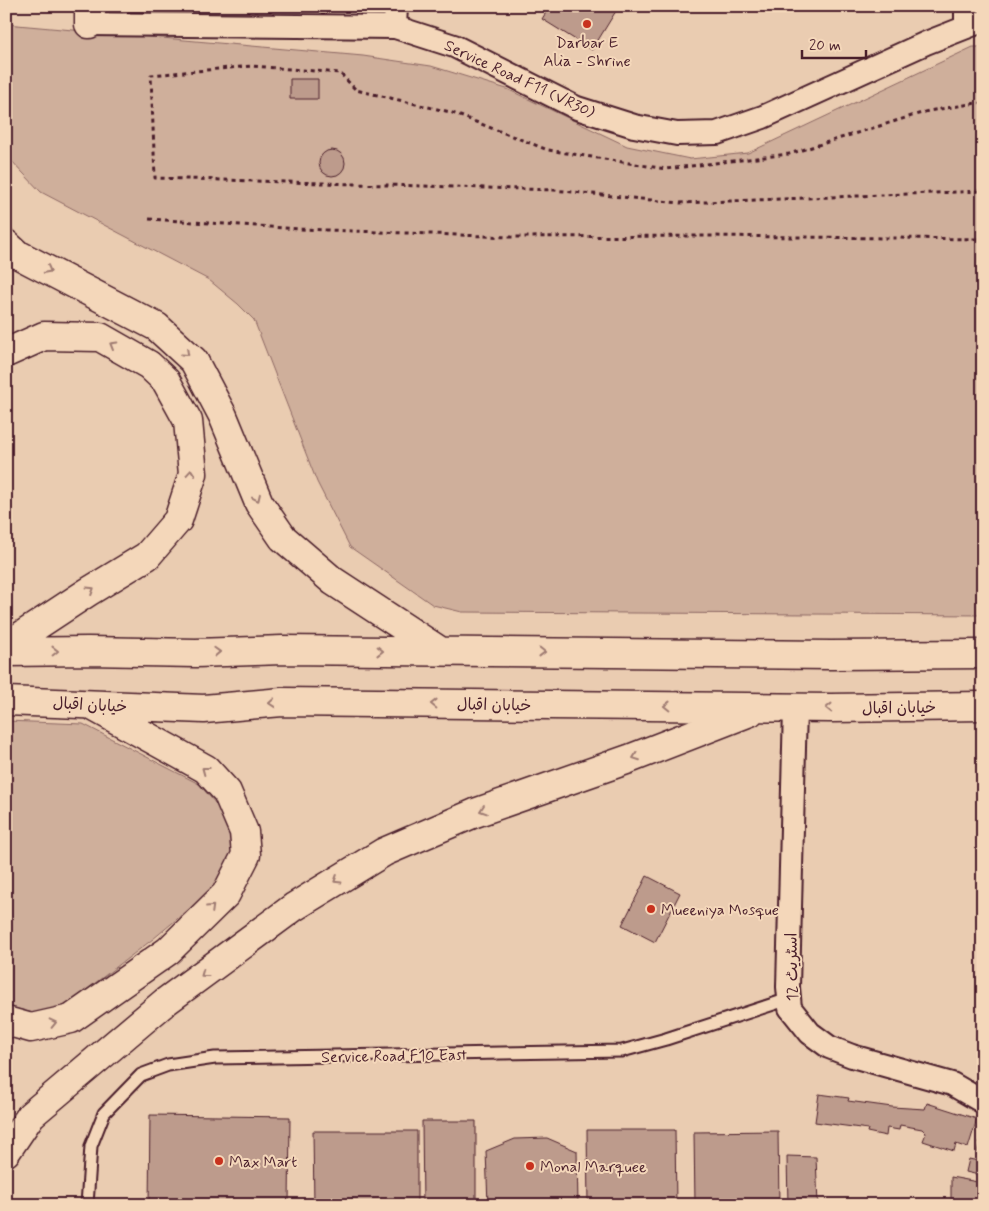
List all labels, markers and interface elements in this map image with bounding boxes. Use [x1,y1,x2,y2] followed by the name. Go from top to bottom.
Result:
[581,18,593,30] marker: Darbar E Alia - Shrine
[802,28,865,60] scale bar
[543,33,631,72] place label: Darbar E Alia - Shrine
[441,35,598,124] street label: Service Road F11 (VR30)
[809,36,841,56] text: 20 m
[42,264,51,274] one-way arrow
[110,341,119,351] one-way arrow
[180,348,189,357] one-way arrow
[185,468,196,476] one-way arrow
[251,493,261,502] one-way arrow
[86,587,95,597] one-way arrow
[51,646,59,657] one-way arrow
[214,646,222,657] one-way arrow
[376,646,384,656] one-way arrow
[539,647,547,657] one-way arrow
[52,693,128,718] street label: خیابان اقبال
[457,694,531,717] street label: خیابان اقبال
[862,697,936,720] street label: خیابان اقبال
[267,698,275,709] one-way arrow
[430,699,438,709] one-way arrow
[662,701,670,711] one-way arrow
[825,703,832,713] one-way arrow
[632,750,641,761] one-way arrow
[201,767,211,776] one-way arrow
[479,804,487,814] one-way arrow
[333,874,342,884] one-way arrow
[661,900,779,921] place label: Mueeniya Mosque
[645,903,657,915] marker: Mueeniya Mosque
[206,905,215,914] one-way arrow
[781,932,804,1002] street label: اسٹریٹ 12
[200,967,209,977] one-way arrow
[49,1018,58,1029] one-way arrow
[321,1045,467,1068] street label: Service Road F10 East
[229,1152,297,1173] place label: Max Mart
[213,1155,225,1167] marker: Max Mart
[540,1157,647,1178] place label: Monal Marquee
[524,1160,536,1172] marker: Monal Marquee

